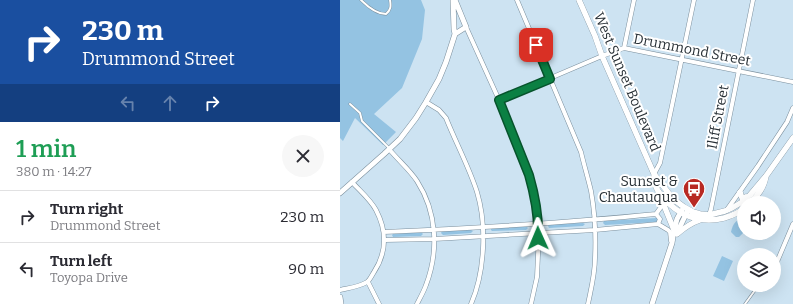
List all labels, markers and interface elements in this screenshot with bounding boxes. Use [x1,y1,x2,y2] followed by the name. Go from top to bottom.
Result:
[590,10,664,154] street label: West Sunset Boulevard
[82,14,163,47] text: 230 m
[16,16,68,68] icon: right
[519,28,553,62] pin
[632,30,752,70] street label: Drummond Street
[525,34,547,56] icon: arrive
[82,48,235,70] text: Drummond Street
[703,83,733,151] street label: Iliff Street
[117,92,139,114] icon: left
[159,92,181,114] icon: ahead
[201,92,223,114] icon: right
[16,135,76,163] text: 1 min
[282,135,324,177] button: close
[16,164,92,179] text: 380 m · 14:27
[599,173,678,206] place label: Sunset & Chautauqua
[681,176,707,209] bus stop icon: Sunset & Chautauqua
[737,196,781,292] map controls
[737,196,781,240] button: sound
[50,200,123,218] text: Turn right
[16,206,38,228] icon: right
[280,208,324,226] text: 230 m
[517,217,559,259] position arrow
[50,218,160,233] text: Drummond Street
[737,248,781,292] button: layers
[50,252,112,270] text: Turn left
[16,258,38,280] icon: left
[288,260,324,278] text: 90 m
[50,270,128,285] text: Toyopa Drive

